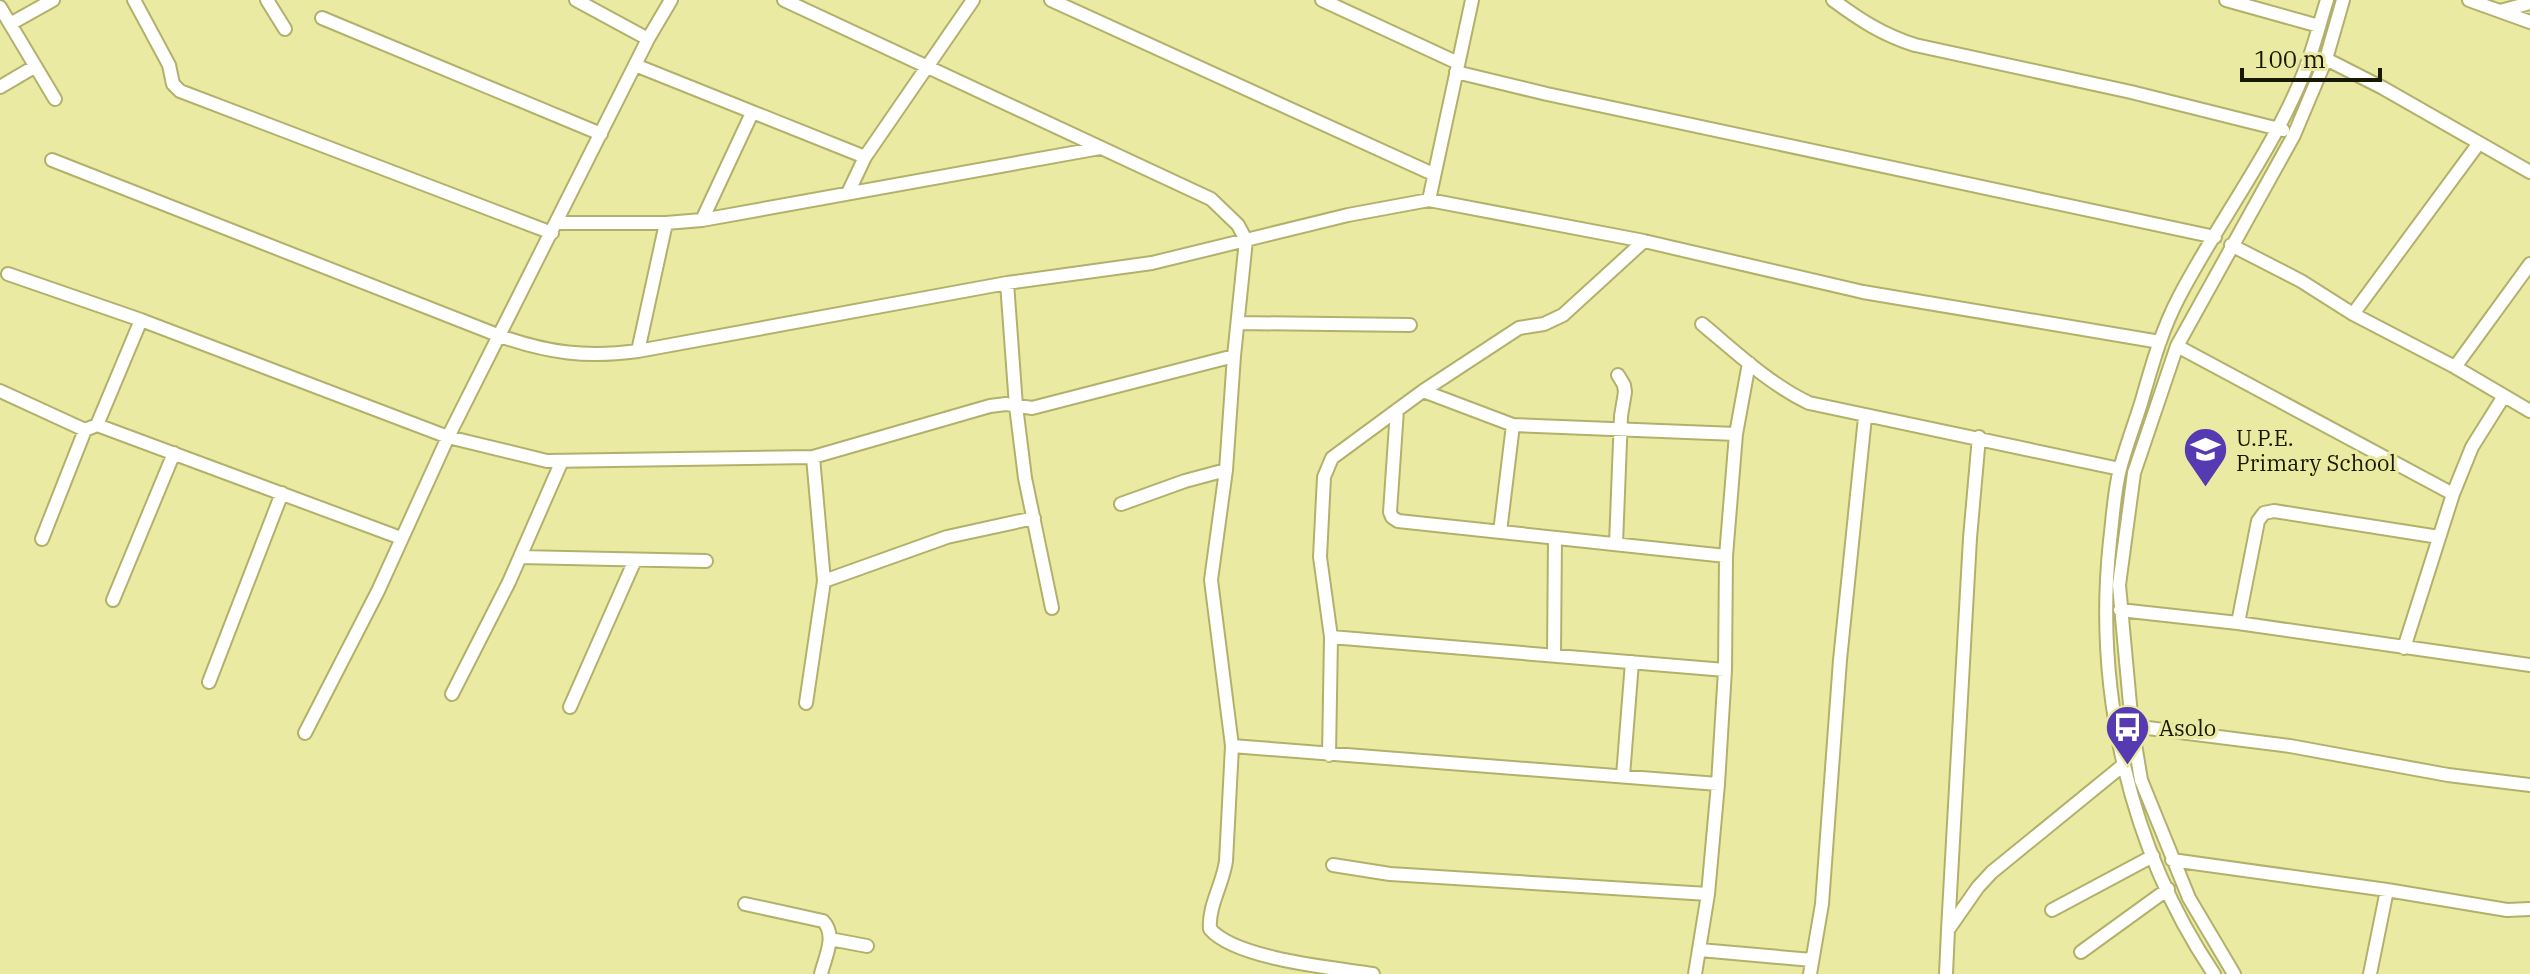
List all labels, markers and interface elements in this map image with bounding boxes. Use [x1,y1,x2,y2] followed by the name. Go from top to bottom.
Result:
[2242,32,2380,82] scale bar
[2254,43,2326,75] text: 100 m
[2236,423,2396,477] place label: U.P.E. Primary School
[2181,426,2229,489] school or university icon: U.P.E. Primary School
[2104,703,2152,766] bus stop icon: Asolo
[2159,713,2216,742] place label: Asolo

